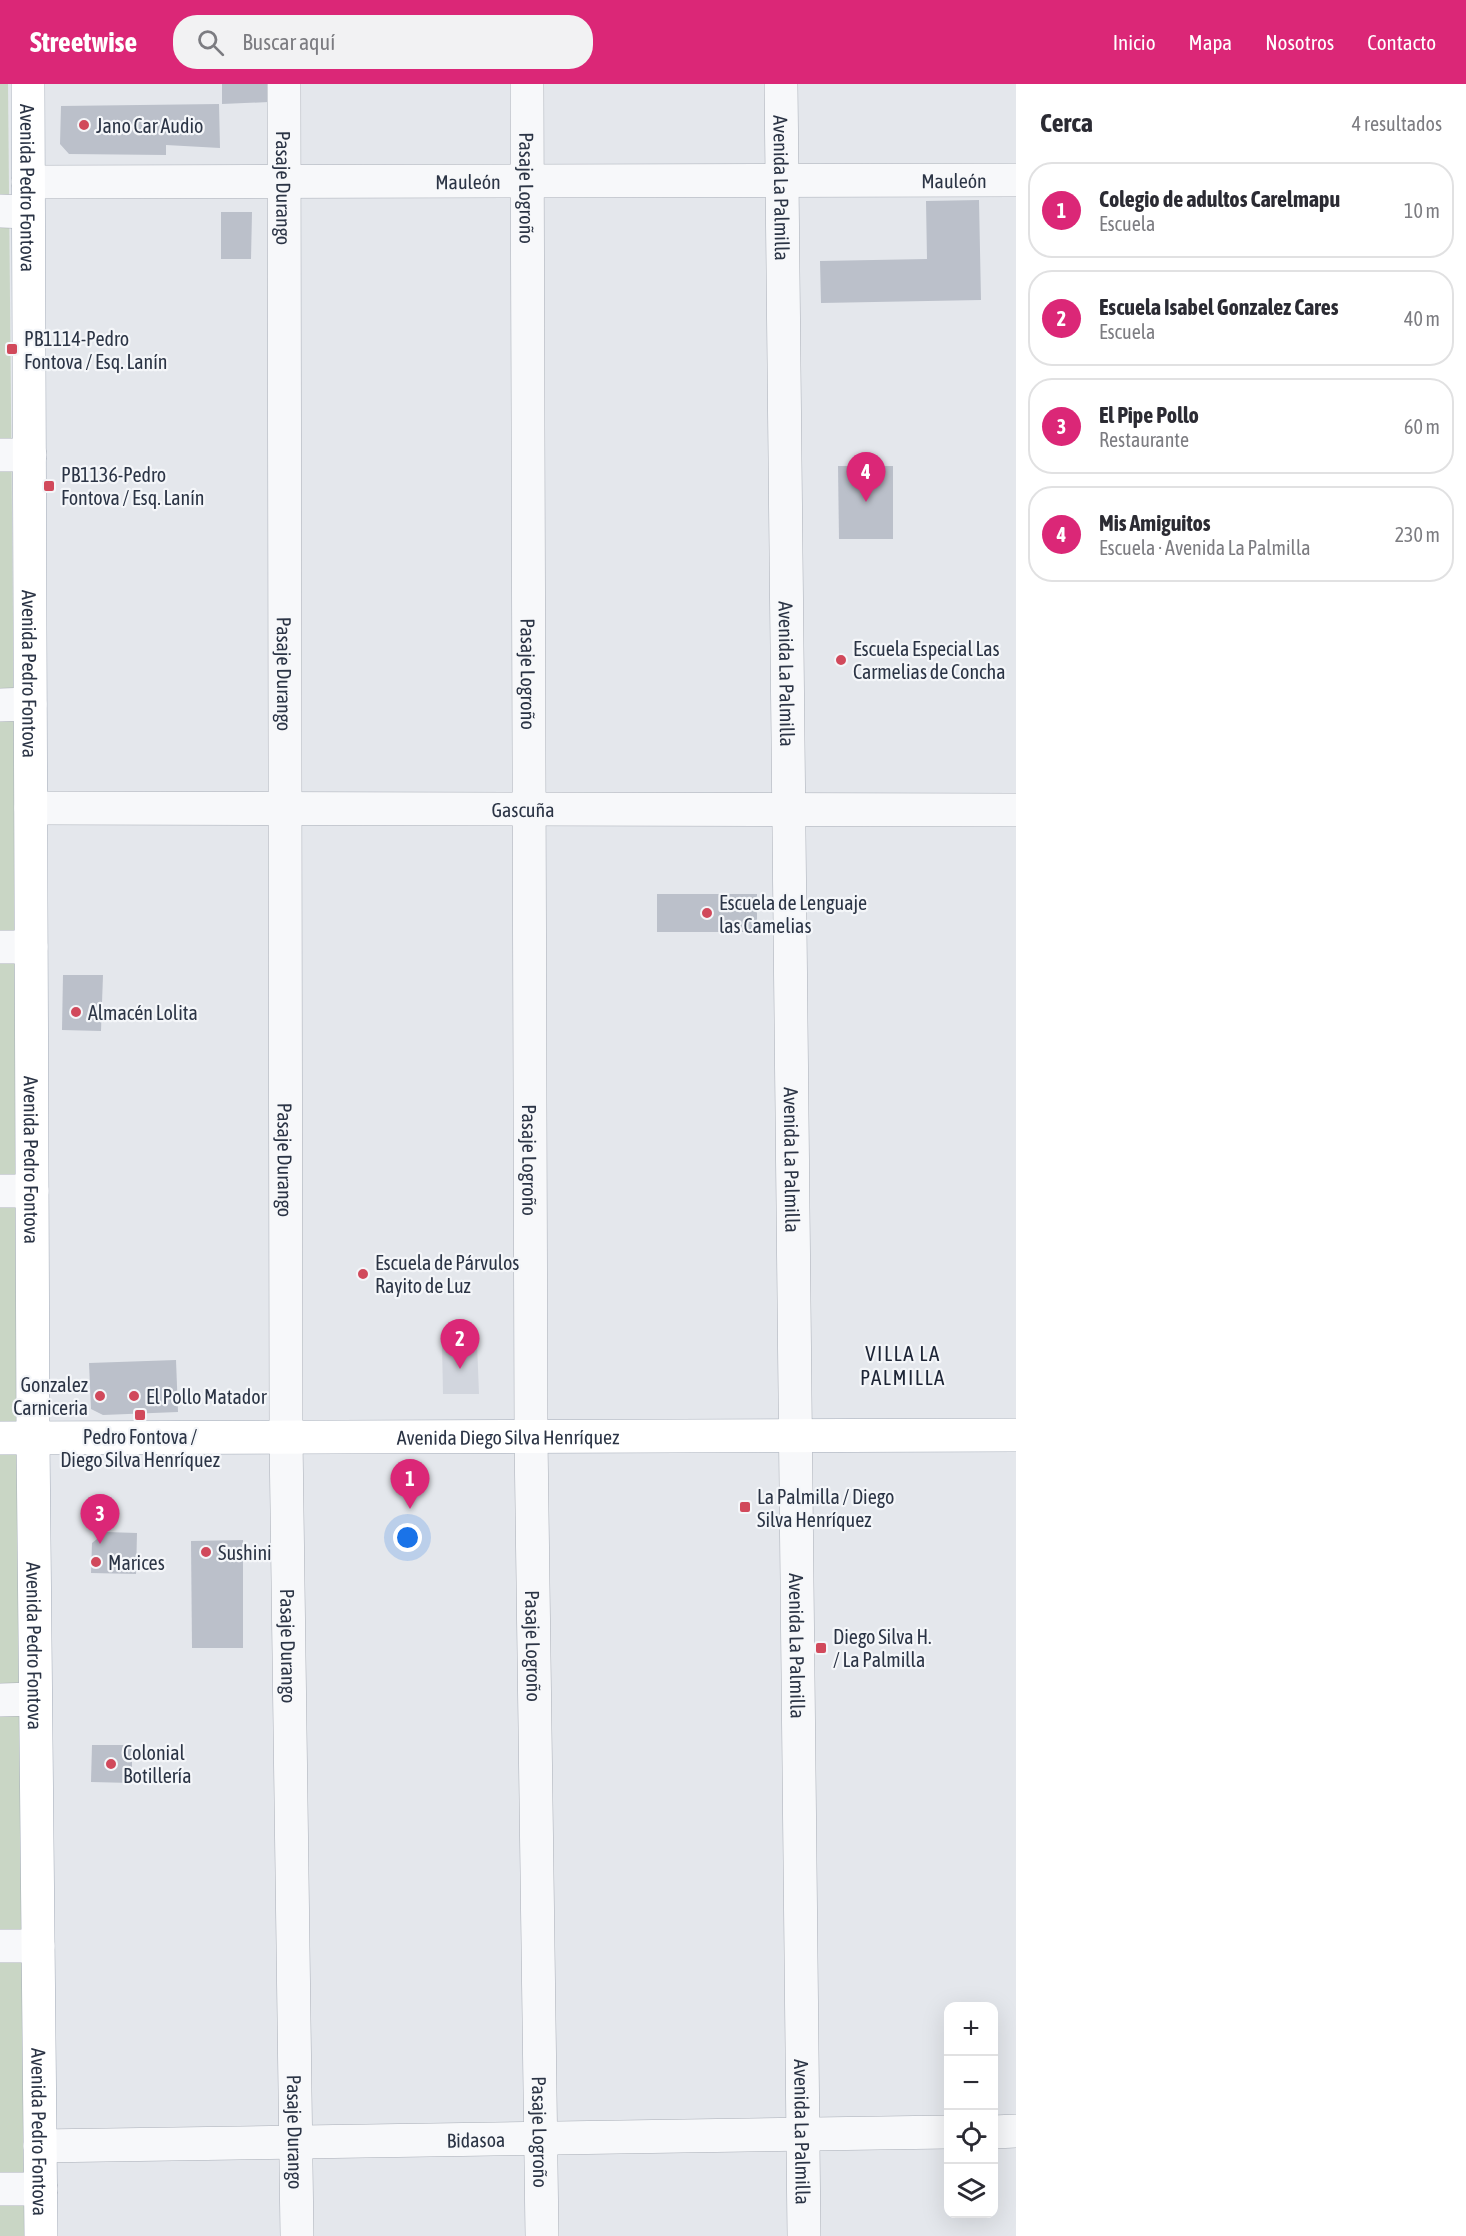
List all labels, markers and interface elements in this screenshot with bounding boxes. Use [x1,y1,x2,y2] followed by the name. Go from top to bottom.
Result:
[173,15,593,69] search box
[30,26,137,58] text: Streetwise
[194,26,227,59] icon: search
[242,29,335,55] text: Buscar aquí
[1113,30,1156,54] text: Inicio
[1189,30,1232,54] text: Mapa
[1265,30,1334,54] text: Nosotros
[1367,30,1436,54] text: Contacto
[17,104,40,272] street label: Avenida Pedro Fontova
[1040,108,1093,138] text: Cerca
[1352,112,1442,135] text: 4 resultados
[96,114,203,137] place label: Jano Car Audio
[770,115,794,261] street label: Avenida La Palmilla
[77,118,91,132] marker: Jano Car Audio
[273,131,296,245] street label: Pasaje Durango
[516,132,539,244] street label: Pasaje Logroño
[921,169,987,192] street label: Mauleón
[435,170,501,193] street label: Mauleón
[1099,186,1340,212] text: Colegio de adultos Carelmapu
[1057,199,1066,222] text: 1
[1404,199,1440,222] text: 10 m
[1099,212,1155,235] text: Escuela
[1099,294,1339,320] text: Escuela Isabel Gonzalez Cares
[1057,307,1066,330] text: 2
[1404,307,1440,330] text: 40 m
[1099,320,1155,343] text: Escuela
[24,327,168,373] place label: PB1114-Pedro Fontova / Esq. Lanín
[5,342,19,356] marker: PB1114-Pedro Fontova / Esq. Lanín
[1099,402,1199,428] text: El Pipe Pollo
[1057,415,1066,438] text: 3
[1404,415,1440,438] text: 60 m
[1099,428,1189,451] text: Restaurante
[846,452,886,502] pin: 4
[61,463,205,509] place label: PB1136-Pedro Fontova / Esq. Lanín
[42,479,56,493] marker: PB1136-Pedro Fontova / Esq. Lanín
[1099,510,1211,536] text: Mis Amiguitos
[1057,523,1066,546] text: 4
[1395,523,1440,546] text: 230 m
[1099,536,1311,559] text: Escuela · Avenida La Palmilla
[18,590,42,758] street label: Avenida Pedro Fontova
[775,601,800,747] street label: Avenida La Palmilla
[273,617,296,731] street label: Pasaje Durango
[517,618,540,730] street label: Pasaje Logroño
[853,637,1005,683] place label: Escuela Especial Las Carmelias de Concha
[834,653,848,667] marker: Escuela Especial Las Carmelias de Concha
[491,797,555,821] street label: Gascuña
[719,891,867,937] place label: Escuela de Lenguaje las Camelias
[700,906,714,920] marker: Escuela de Lenguaje las Camelias
[88,1001,198,1024] place label: Almacén Lolita
[69,1005,83,1019] marker: Almacén Lolita
[20,1076,44,1244] street label: Avenida Pedro Fontova
[780,1087,805,1233] street label: Avenida La Palmilla
[274,1103,297,1217] street label: Pasaje Durango
[519,1104,542,1216] street label: Pasaje Logroño
[375,1251,519,1297] place label: Escuela de Párvulos Rayito de Luz
[356,1267,370,1281] marker: Escuela de Párvulos Rayito de Luz
[440,1320,480,1369] pin: 2
[860,1341,946,1389] district label: VILLA LA PALMILLA
[13,1373,88,1419] place label: Gonzalez Carniceria
[146,1385,268,1408] place label: El Pollo Matador
[93,1389,107,1403] marker: Gonzalez Carniceria
[127,1389,141,1403] marker: El Pollo Matador
[133,1408,147,1422] marker: Pedro Fontova / Diego Silva Henríquez
[60,1425,220,1471] place label: Pedro Fontova / Diego Silva Henríquez
[397,1425,619,1448] street label: Avenida Diego Silva Henríquez
[390,1460,430,1509] pin: 1
[757,1485,894,1531] place label: La Palmilla / Diego Silva Henríquez
[80,1494,120,1544] pin: 3
[738,1500,752,1514] marker: La Palmilla / Diego Silva Henríquez
[393,1523,422,1552] your location
[218,1541,272,1564] place label: Sushini
[199,1545,213,1559] marker: Sushini
[108,1551,165,1574] place label: Marices
[89,1555,103,1569] marker: Marices
[23,1562,47,1730] street label: Avenida Pedro Fontova
[785,1573,810,1719] street label: Avenida La Palmilla
[277,1589,301,1703] street label: Pasaje Durango
[522,1590,546,1702] street label: Pasaje Logroño
[833,1625,932,1671] place label: Diego Silva H. / La Palmilla
[814,1641,828,1655] marker: Diego Silva H. / La Palmilla
[123,1741,192,1787] place label: Colonial Botillería
[104,1757,118,1771] marker: Colonial Botillería
[944,2002,998,2218] map controls
[944,2002,998,2056] button: +
[28,2048,52,2216] street label: Avenida Pedro Fontova
[944,2056,998,2110] button: −
[791,2059,815,2205] street label: Avenida La Palmilla
[283,2075,308,2189] street label: Pasaje Durango
[528,2076,553,2188] street label: Pasaje Logroño
[944,2110,998,2164] button: locate
[446,2127,505,2151] street label: Bidasoa
[944,2164,998,2218] button: layers

